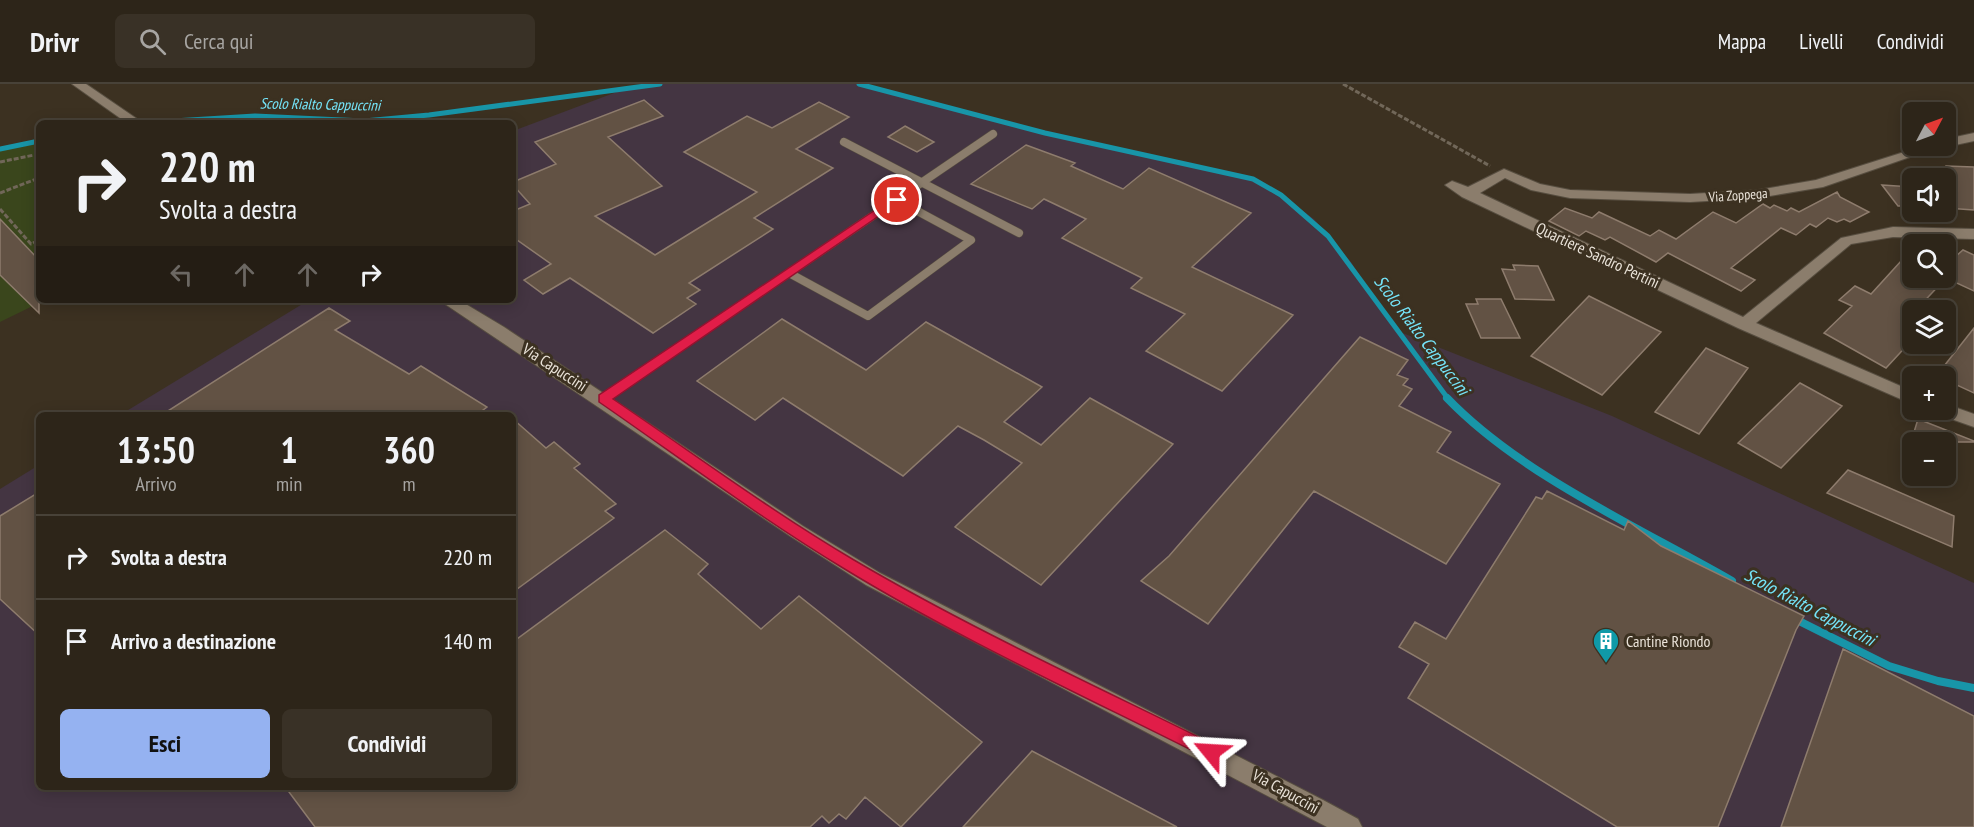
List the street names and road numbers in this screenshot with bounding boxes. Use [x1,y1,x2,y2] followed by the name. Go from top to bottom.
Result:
[1707,184,1768,206] street label: Via Zoppega
[1533,218,1663,292] street label: Quartiere Sandro Pertini
[518,338,591,395] street label: Via Capuccini
[1248,764,1323,817] street label: Via Capuccini

